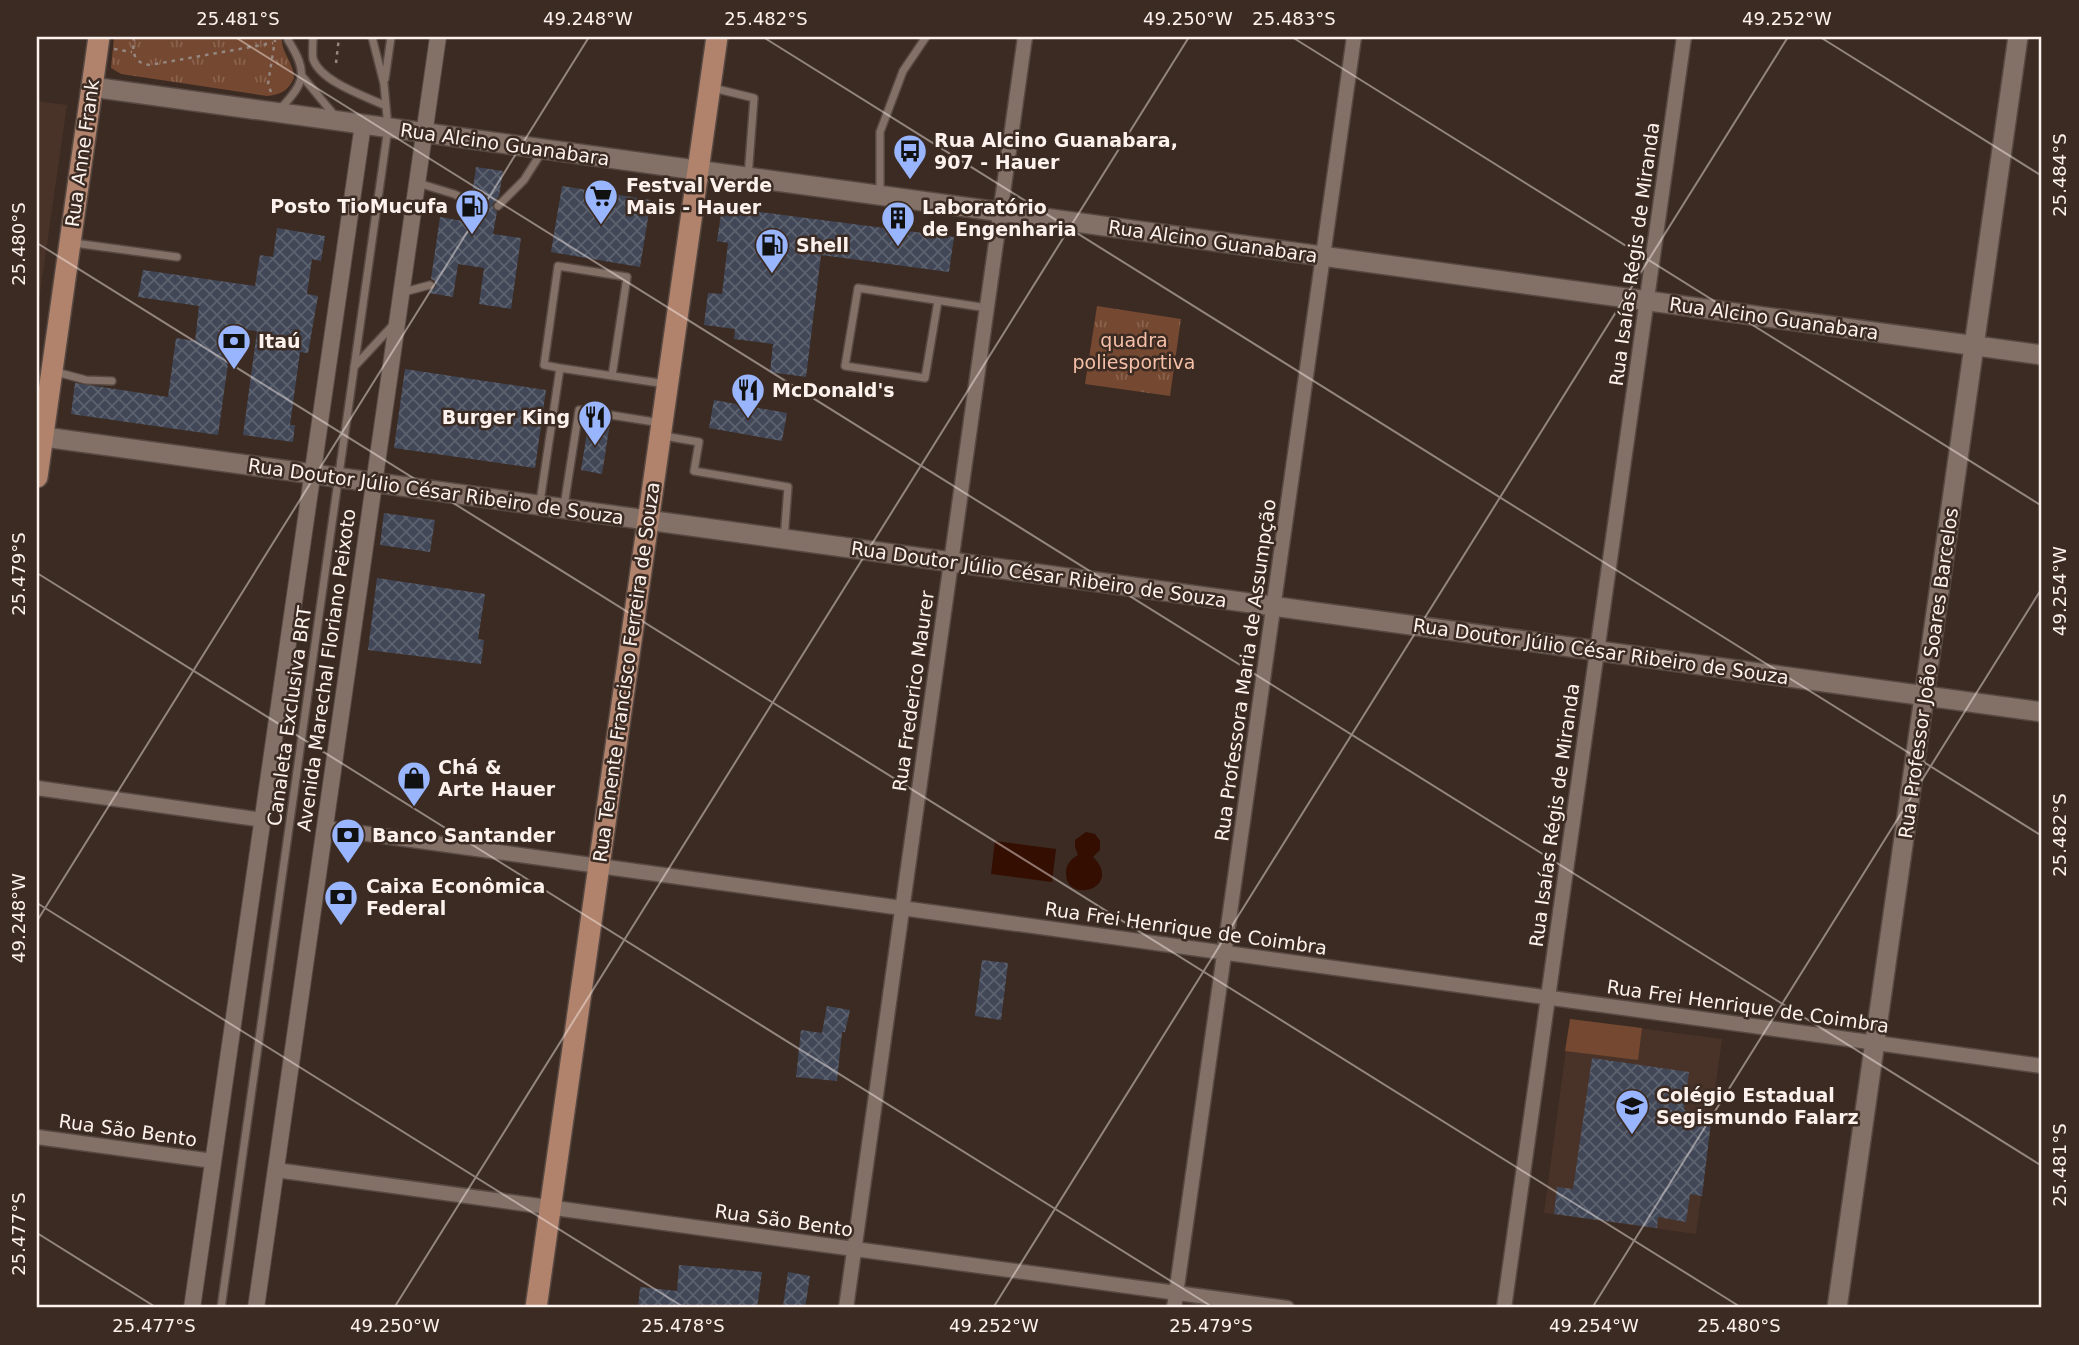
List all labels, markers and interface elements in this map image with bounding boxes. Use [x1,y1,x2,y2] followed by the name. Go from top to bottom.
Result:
[196,8,280,29] text: 25.481°S
[543,8,633,29] text: 49.248°W
[724,8,808,29] text: 25.482°S
[1143,8,1233,29] text: 49.250°W
[1252,8,1336,29] text: 25.483°S
[1742,8,1832,29] text: 49.252°W
[61,78,103,228] street label: Rua Anne Frank
[399,118,611,170] street label: Rua Alcino Guanabara
[1605,121,1663,387] street label: Rua Isaías Régis de Miranda
[934,129,1178,173] place label: Rua Alcino Guanabara, 907 - Hauer
[891,132,929,181] bus stop icon: Rua Alcino Guanabara, 907 - Hauer
[2049,133,2070,217] text: 25.484°S
[626,174,772,218] place label: Festval Verde Mais - Hauer
[582,177,620,226] supermarket icon: Festval Verde Mais - Hauer
[453,187,491,236] fuel station icon: Posto TioMucufa
[270,195,448,217] place label: Posto TioMucufa
[922,196,1077,240] place label: Laboratório de Engenharia
[879,199,917,248] building icon: Laboratório de Engenharia
[8,202,29,286] text: 25.480°S
[1107,215,1319,267] street label: Rua Alcino Guanabara
[753,226,791,275] fuel station icon: Shell
[796,234,849,256] place label: Shell
[1668,292,1880,344] street label: Rua Alcino Guanabara
[215,322,253,371] bank icon: Itaú
[1073,329,1195,373] park label: quadra poliesportiva
[258,330,301,352] place label: Itaú
[729,371,767,420] restaurant icon: McDonald's
[772,379,895,401] place label: McDonald's
[576,398,614,447] restaurant icon: Burger King
[442,406,570,428] place label: Burger King
[247,454,625,528] street label: Rua Doutor Júlio César Ribeiro de Souza
[588,480,664,864] street label: Rua Tenente Francisco Ferreira de Souza
[1210,498,1280,842] street label: Rua Professora Maria de Assumpção
[1894,506,1962,840] street label: Rua Professor João Soares Barcelos
[292,507,360,833] street label: Avenida Marechal Floriano Peixoto
[8,532,29,616] text: 25.479°S
[850,537,1228,611] street label: Rua Doutor Júlio César Ribeiro de Souza
[2049,546,2070,636] text: 49.254°W
[888,589,938,793] street label: Rua Frederico Maurer
[263,604,315,827] street label: Canaleta Exclusiva BRT
[1412,614,1790,688] street label: Rua Doutor Júlio César Ribeiro de Souza
[1525,682,1583,948] street label: Rua Isaías Régis de Miranda
[438,756,556,800] place label: Chá & Arte Hauer
[395,759,433,808] shop icon: Chá & Arte Hauer
[2049,793,2070,877] text: 25.482°S
[329,816,367,865] bank icon: Banco Santander
[372,824,556,846] place label: Banco Santander
[8,873,29,963] text: 49.248°W
[366,875,545,919] place label: Caixa Econômica Federal
[322,878,360,927] bank icon: Caixa Econômica Federal
[1043,897,1329,959] street label: Rua Frei Henrique de Coimbra
[1605,975,1891,1037] street label: Rua Frei Henrique de Coimbra
[1656,1084,1859,1128] place label: Colégio Estadual Segismundo Falarz
[1613,1087,1651,1136] school or university icon: Colégio Estadual Segismundo Falarz
[58,1109,198,1151] street label: Rua São Bento
[2049,1123,2070,1207] text: 25.481°S
[8,1192,29,1276] text: 25.477°S
[714,1199,854,1241] street label: Rua São Bento
[112,1315,196,1336] text: 25.477°S
[350,1315,440,1336] text: 49.250°W
[641,1315,725,1336] text: 25.478°S
[949,1315,1039,1336] text: 49.252°W
[1169,1315,1253,1336] text: 25.479°S
[1549,1315,1639,1336] text: 49.254°W
[1697,1315,1781,1336] text: 25.480°S

